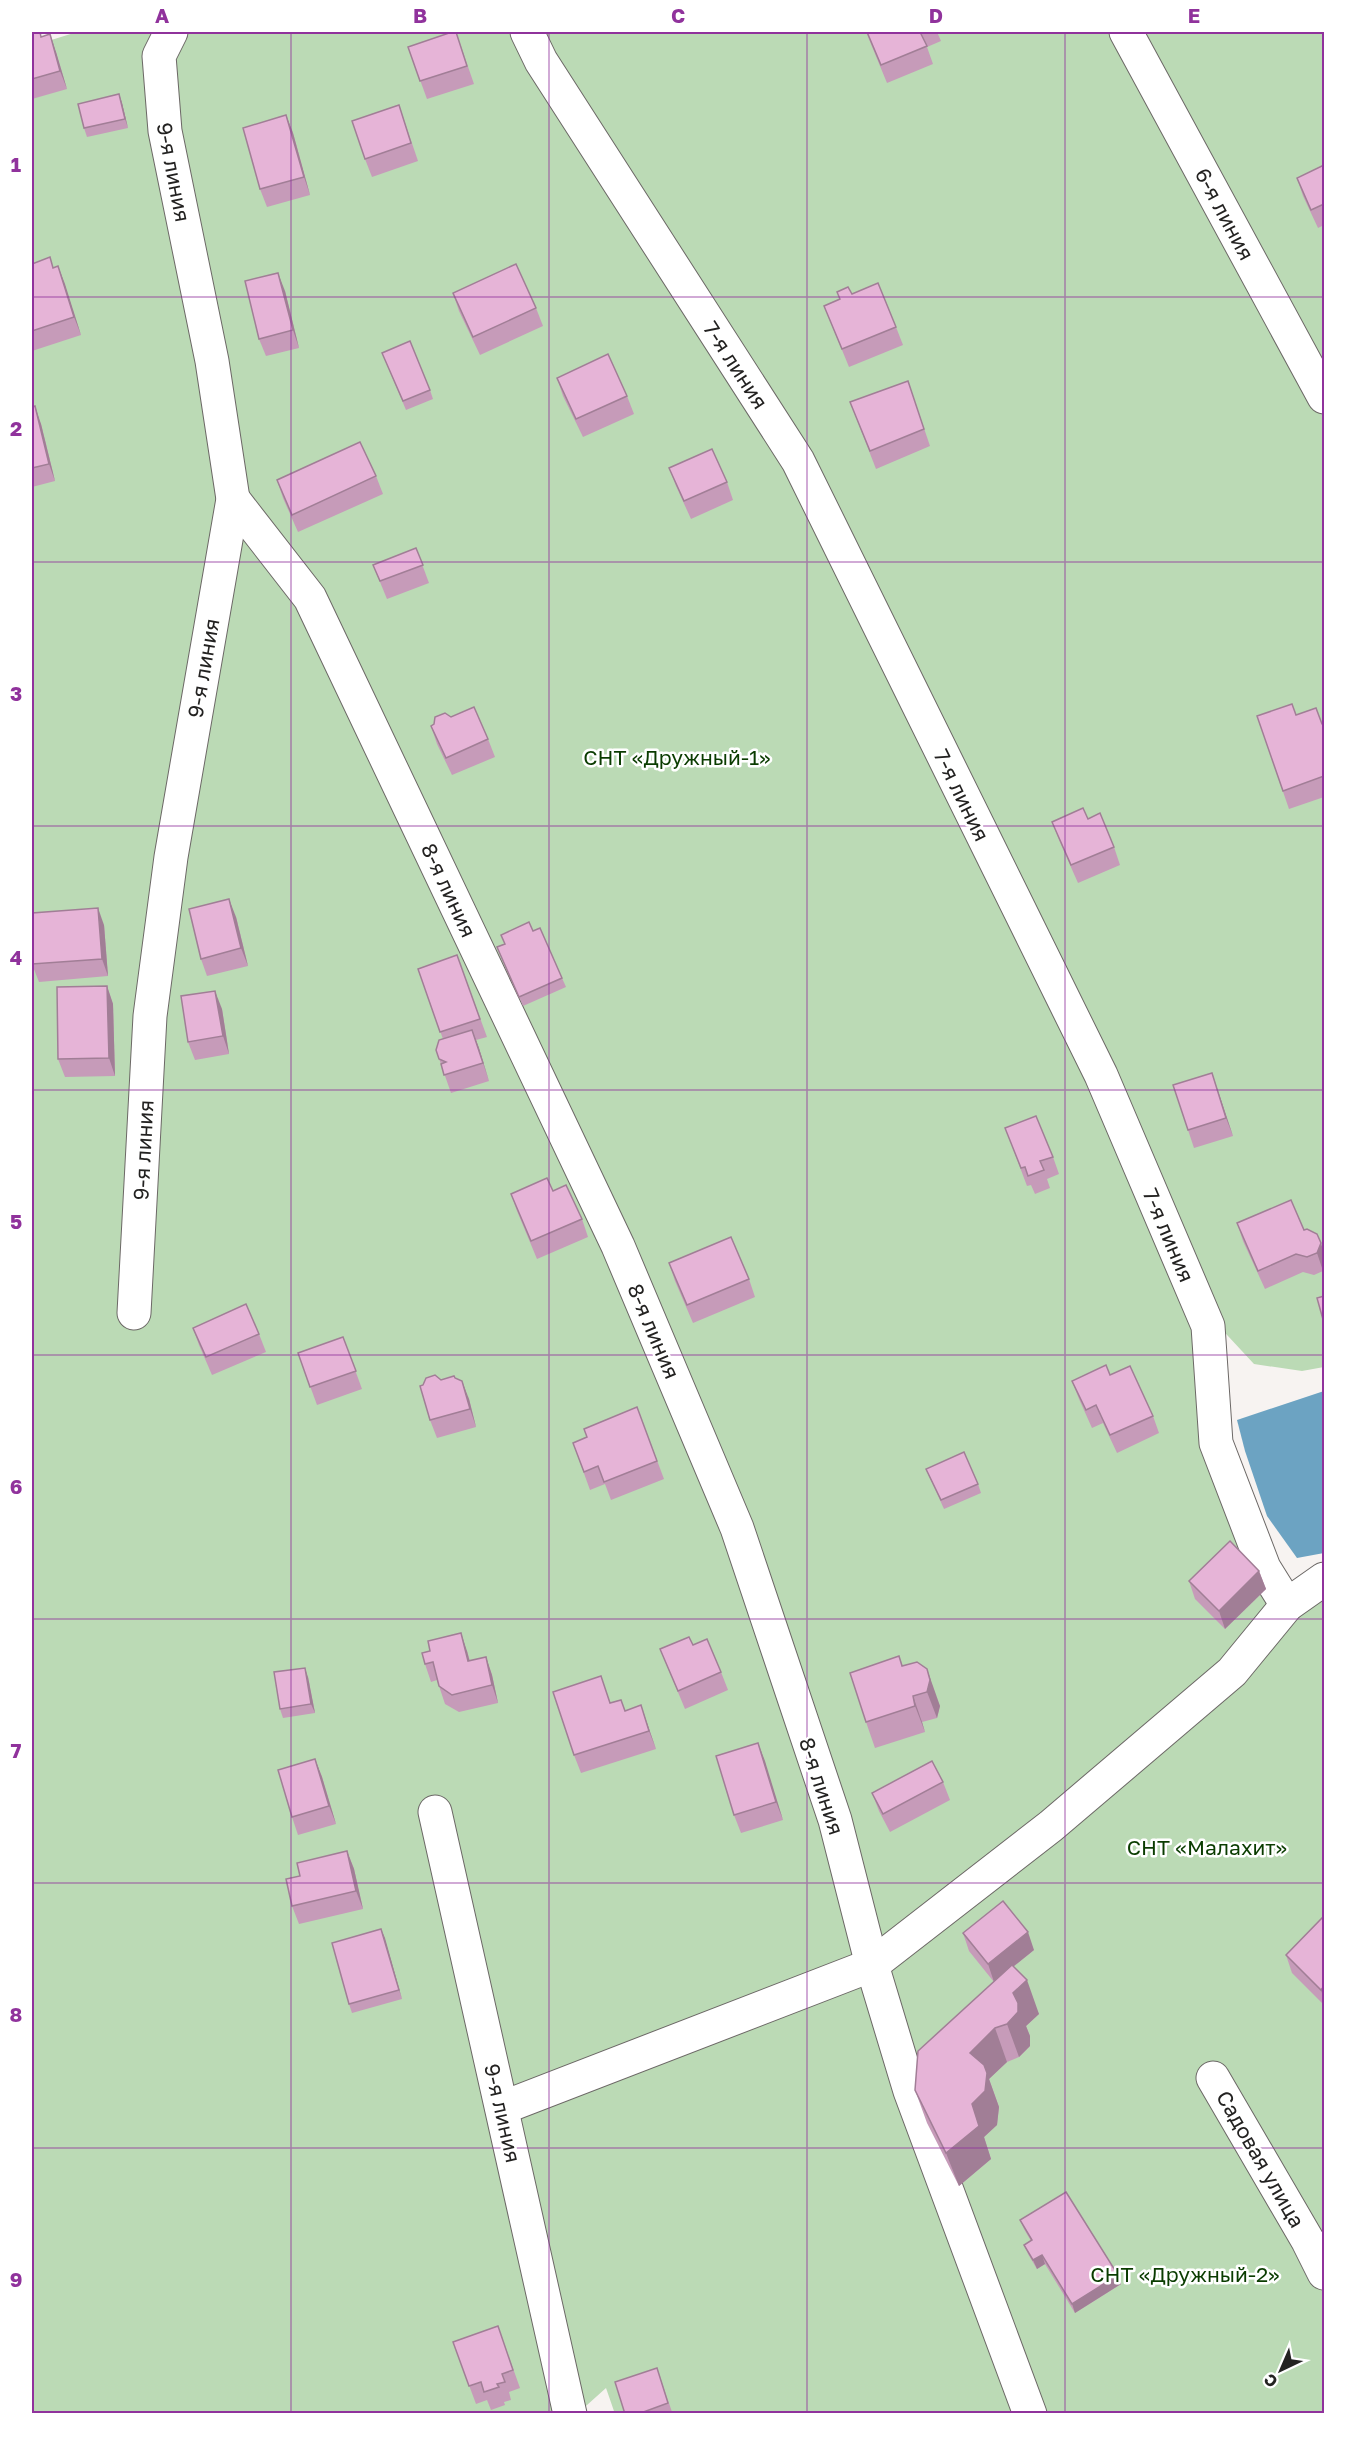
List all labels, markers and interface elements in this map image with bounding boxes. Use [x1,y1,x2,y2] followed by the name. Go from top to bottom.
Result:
[155,3,169,27] text: A
[413,3,427,27] text: B
[671,3,685,27] text: C
[929,3,943,27] text: D
[1188,3,1200,27] text: E
[152,120,196,224] street label: 9-я линия
[11,152,21,176] text: 1
[1190,163,1260,265] street label: 6-я линия
[698,316,774,414] street label: 7-я линия
[10,416,22,440] text: 2
[181,616,225,720] street label: 9-я линия
[10,681,22,705] text: 3
[583,744,771,770] park label: СНТ «Дружный-1»
[929,745,995,845] street label: 7-я линия
[416,839,482,941] street label: 8-я линия
[10,945,22,969] text: 4
[127,1099,159,1201] street label: 9-я линия
[1138,1184,1200,1286] street label: 7-я линия
[10,1209,22,1233] text: 5
[622,1280,686,1382] street label: 8-я линия
[10,1474,22,1498] text: 6
[794,1734,850,1838] street label: 8-я линия
[11,1738,22,1762] text: 7
[1127,1834,1287,1860] park label: СНТ «Малахит»
[10,2002,22,2026] text: 8
[479,2061,527,2165] street label: 9-я линия
[1211,2086,1311,2232] street label: Садовая улица
[1090,2261,1280,2287] park label: СНТ «Дружный-2»
[10,2267,22,2291] text: 9
[1251,2340,1311,2400] north arrow
[1260,2370,1282,2392] text: С

